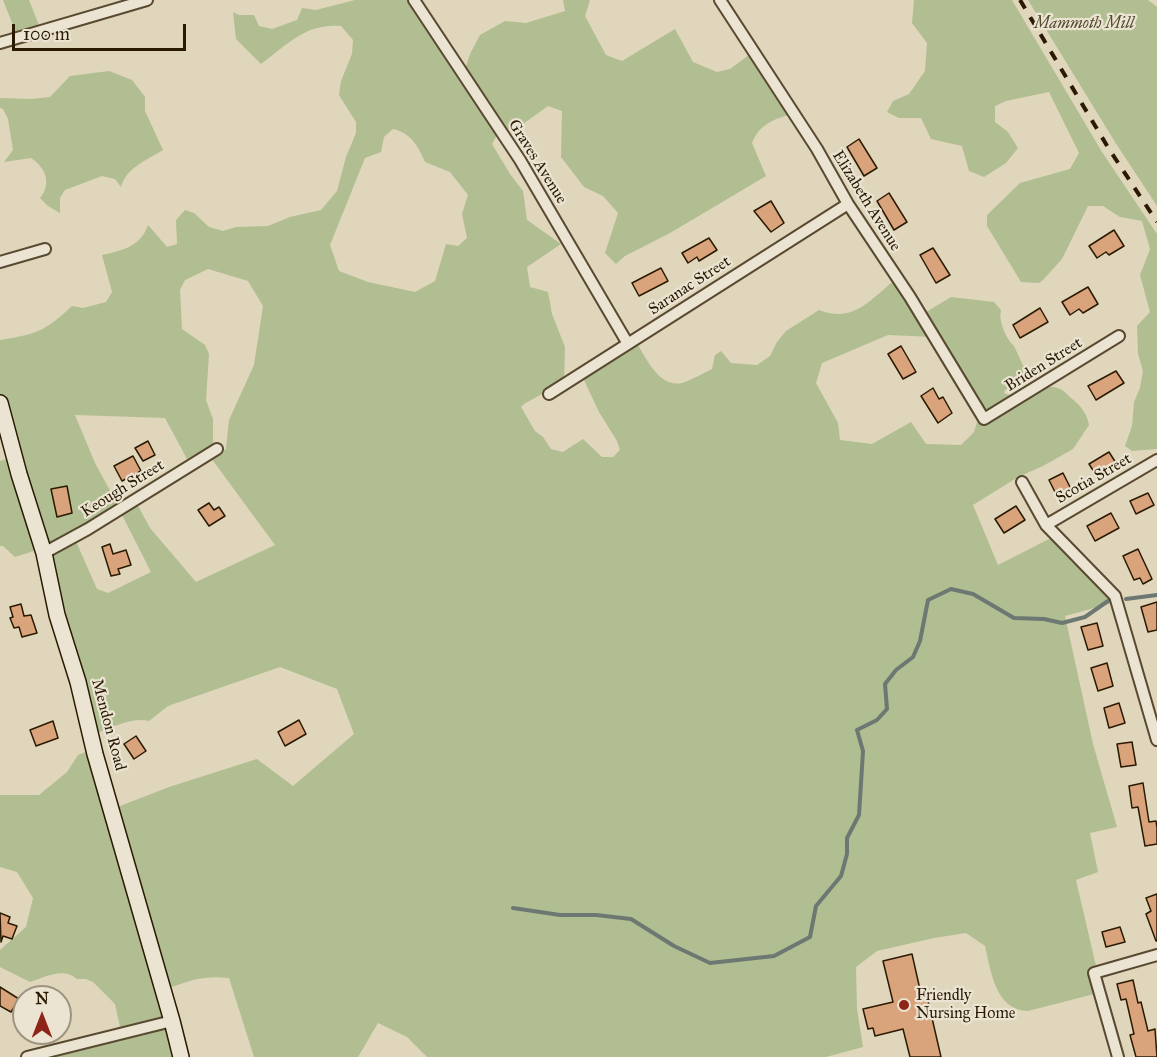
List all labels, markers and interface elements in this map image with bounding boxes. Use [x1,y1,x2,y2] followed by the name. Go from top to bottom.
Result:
[15,12,189,50] scale bar
[1034,14,1134,34] park label: Mammoth Mill
[23,23,70,45] text: 100 m
[503,116,571,208] street label: Graves Avenue
[827,147,905,255] street label: Elizabeth Avenue
[645,252,735,320] street label: Saranac Street
[1002,334,1086,396] street label: Briden Street
[1053,450,1135,508] street label: Scotia Street
[78,456,168,522] street label: Keough Street
[87,677,129,773] street label: Mendon Road
[12,985,72,1045] north arrow
[916,986,1015,1024] place label: Friendly Nursing Home
[35,989,49,1008] text: N
[897,998,911,1012] marker: Friendly Nursing Home

